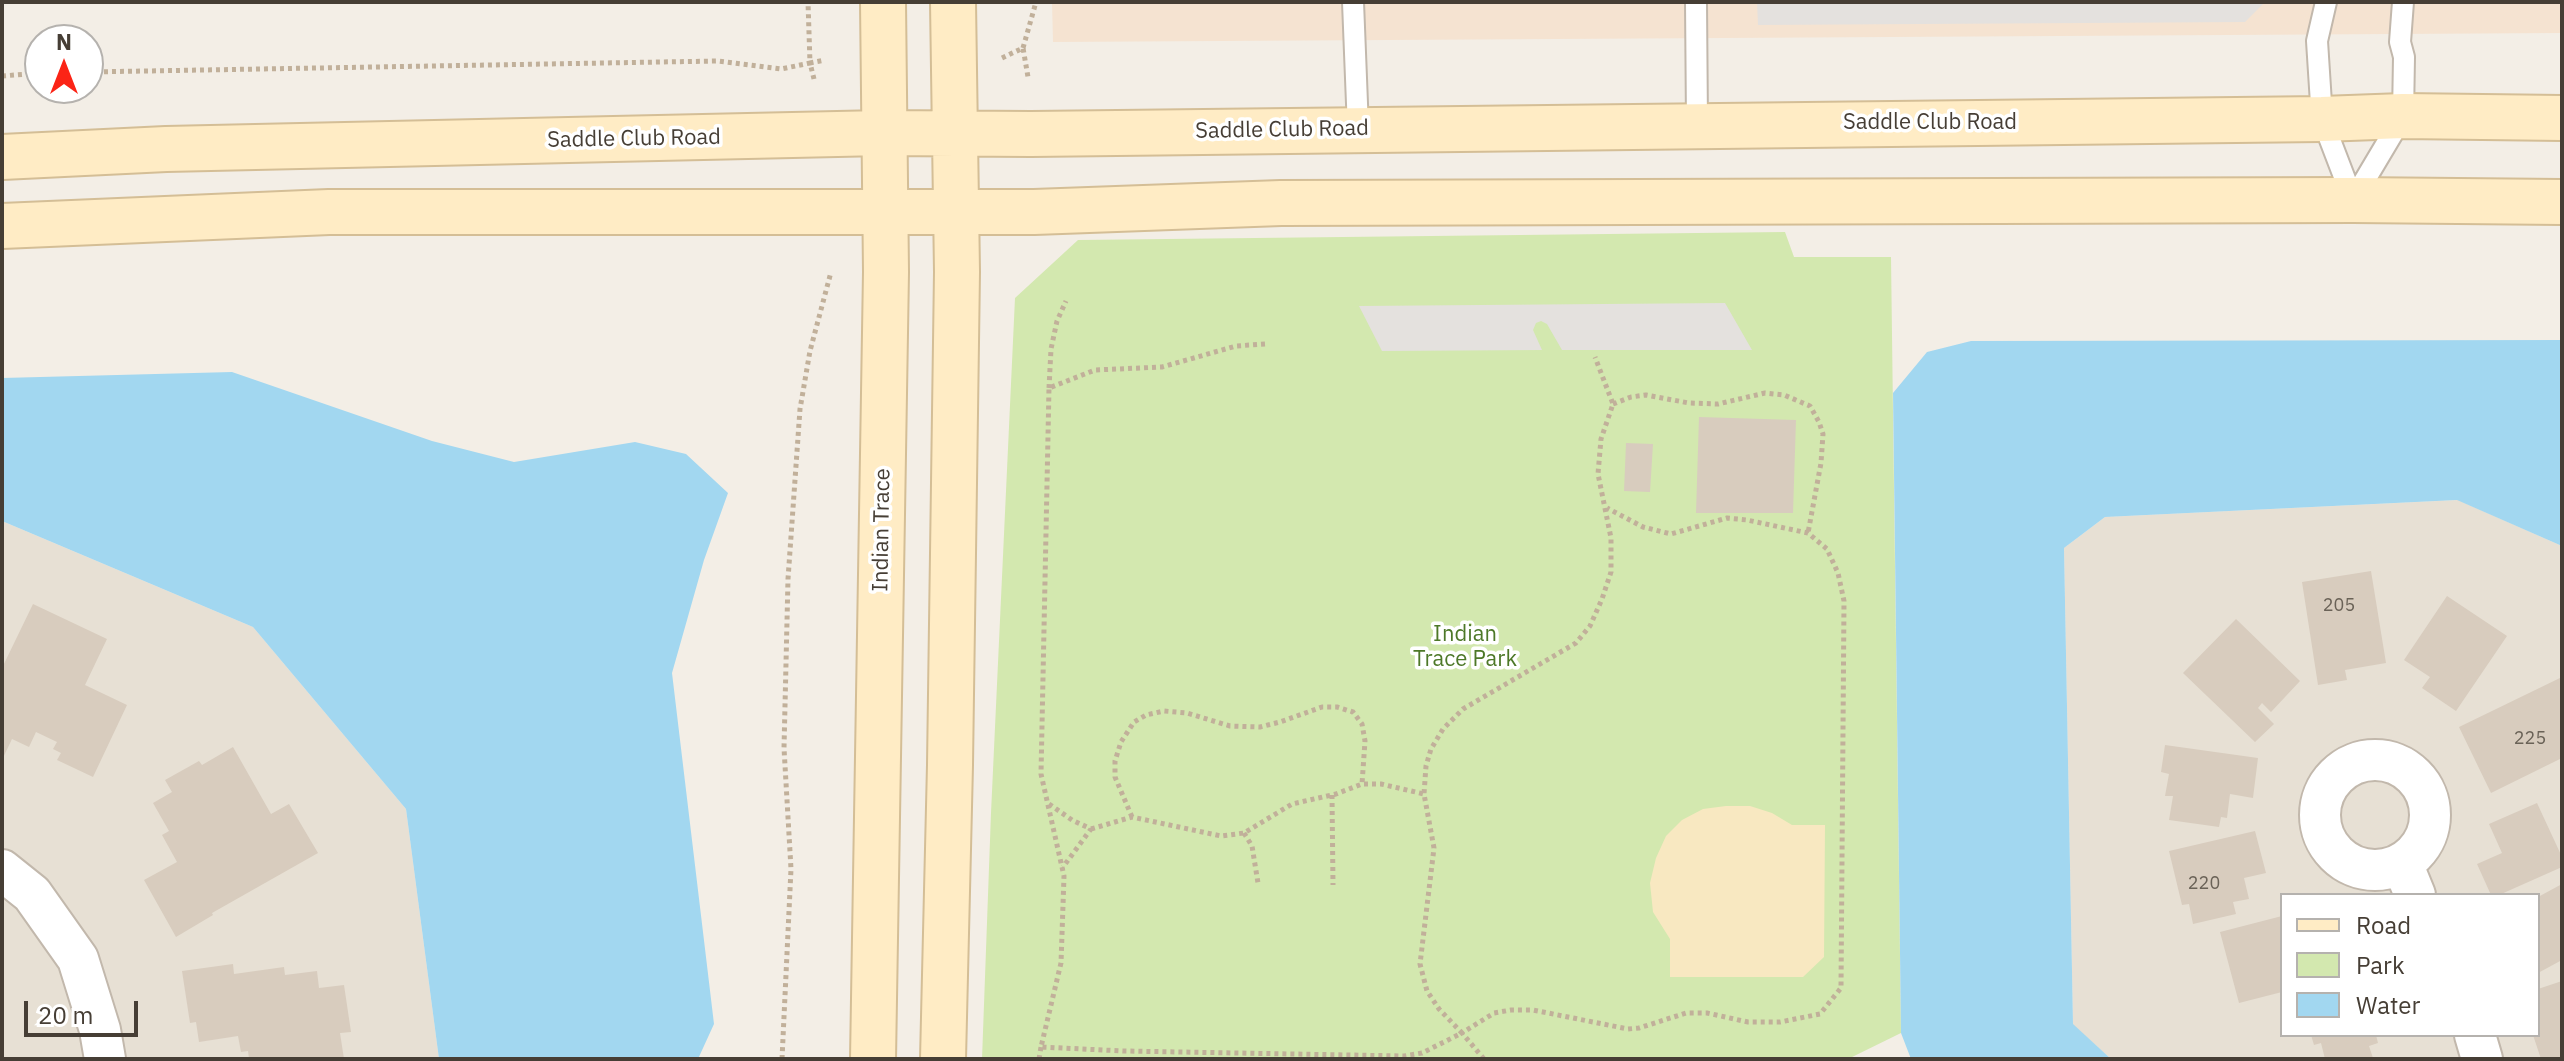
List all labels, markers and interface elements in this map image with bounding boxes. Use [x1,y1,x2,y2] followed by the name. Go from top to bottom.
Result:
[24,24,104,104] north arrow
[56,27,72,56] text: N
[1843,110,2017,136] street label: Saddle Club Road
[1195,115,1369,145] street label: Saddle Club Road
[547,124,721,154] street label: Saddle Club Road
[868,468,896,592] street label: Indian Trace
[2323,595,2355,617] house number: 205
[1413,622,1517,674] park label: Indian Trace Park
[2514,728,2546,750] house number: 225
[2188,873,2220,895] house number: 220
[2280,893,2540,1037] legend
[2356,909,2411,941] text: Road
[2356,949,2405,981] text: Park
[28,985,142,1035] scale bar
[2356,989,2420,1021] text: Water
[38,999,93,1031] text: 20 m

